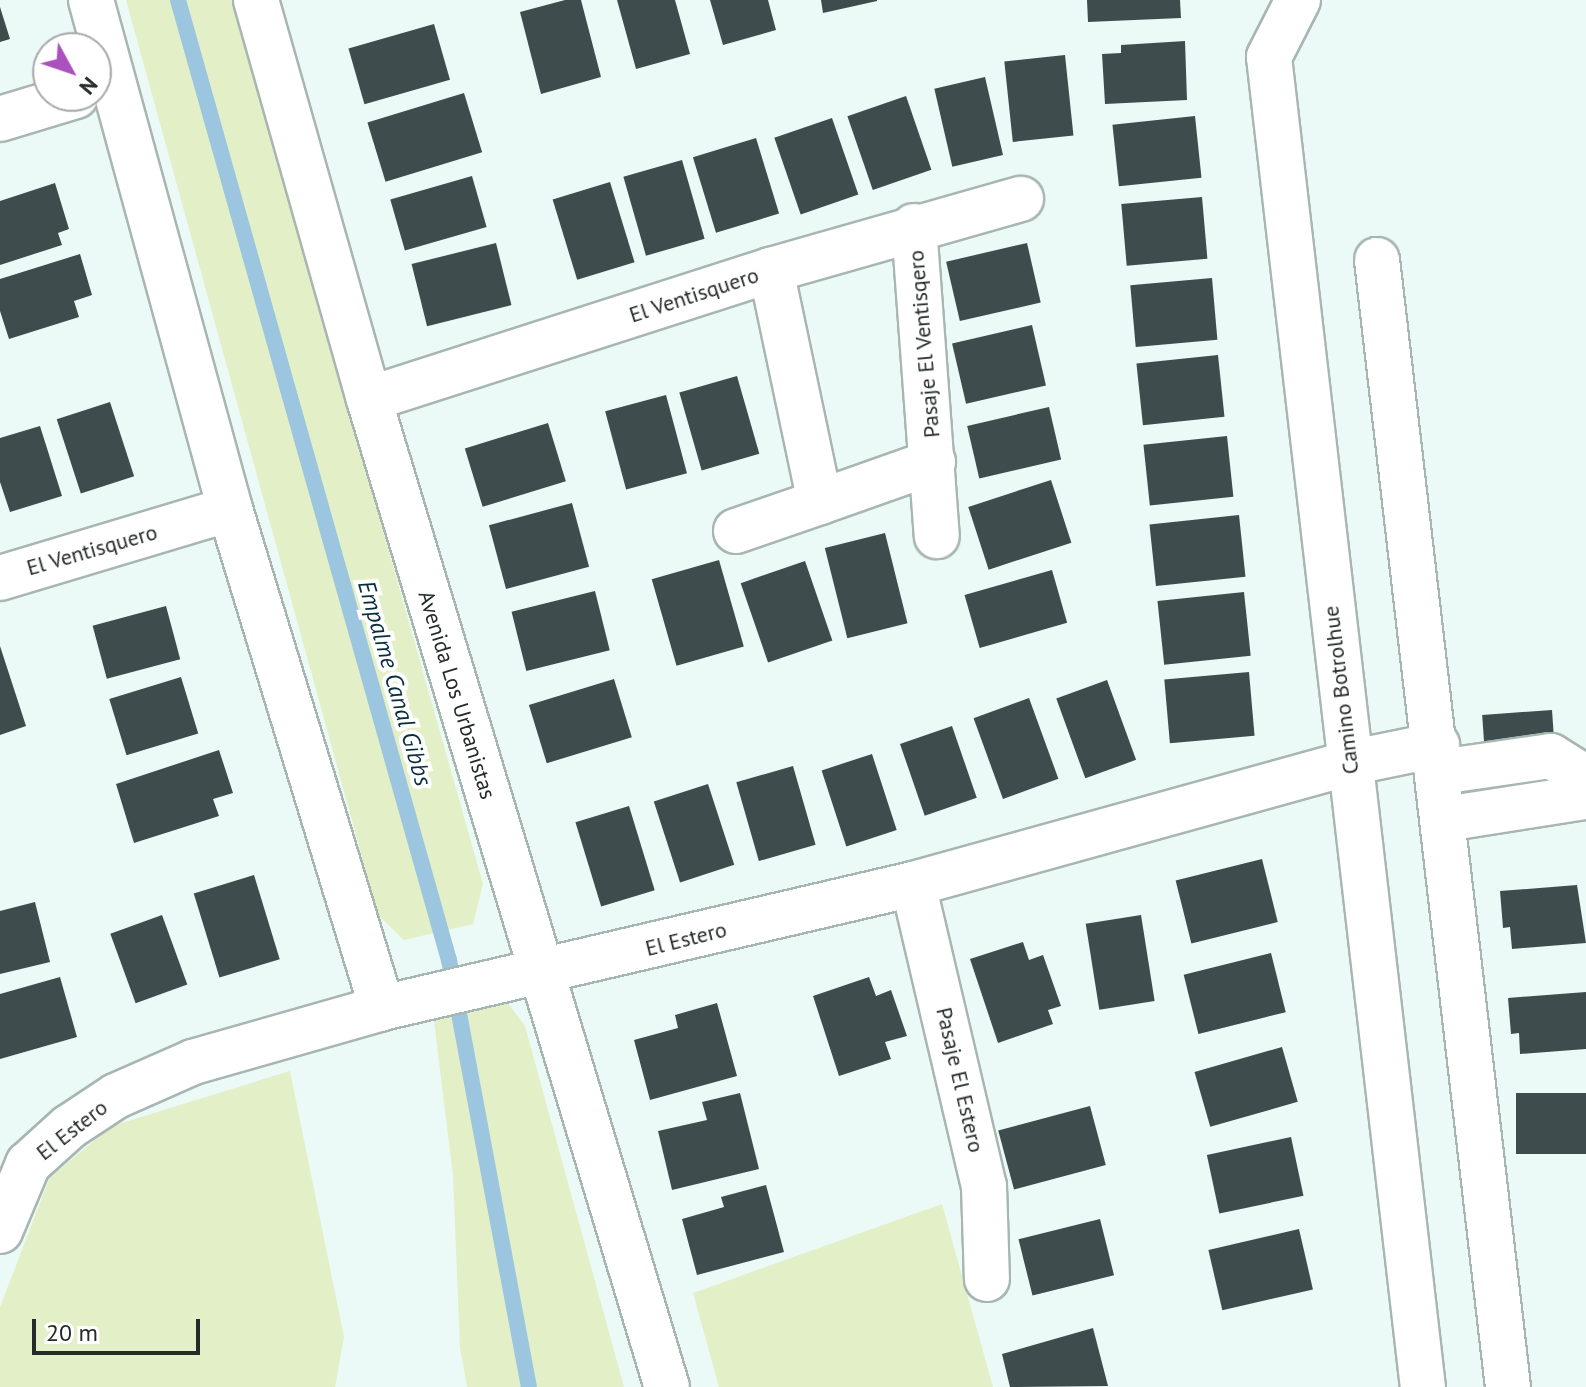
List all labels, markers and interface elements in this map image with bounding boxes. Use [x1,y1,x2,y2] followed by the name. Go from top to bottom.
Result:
[32,32,112,112] north arrow
[73,72,104,101] text: N
[903,249,945,439] street label: Pasaje El Ventisqero
[626,262,762,328] street label: El Ventisquero
[23,519,161,581] street label: El Ventisquero
[352,577,438,789] water label: Empalme Canal Gibbs
[413,588,501,802] street label: Avenida Los Urbanistas
[1318,604,1364,776] street label: Camino Botrolhue
[643,916,729,962] street label: El Estero
[930,1005,990,1155] street label: Pasaje El Estero
[31,1094,113,1166] street label: El Estero
[36,1303,204,1353] scale bar
[46,1317,98,1348] text: 20 m

